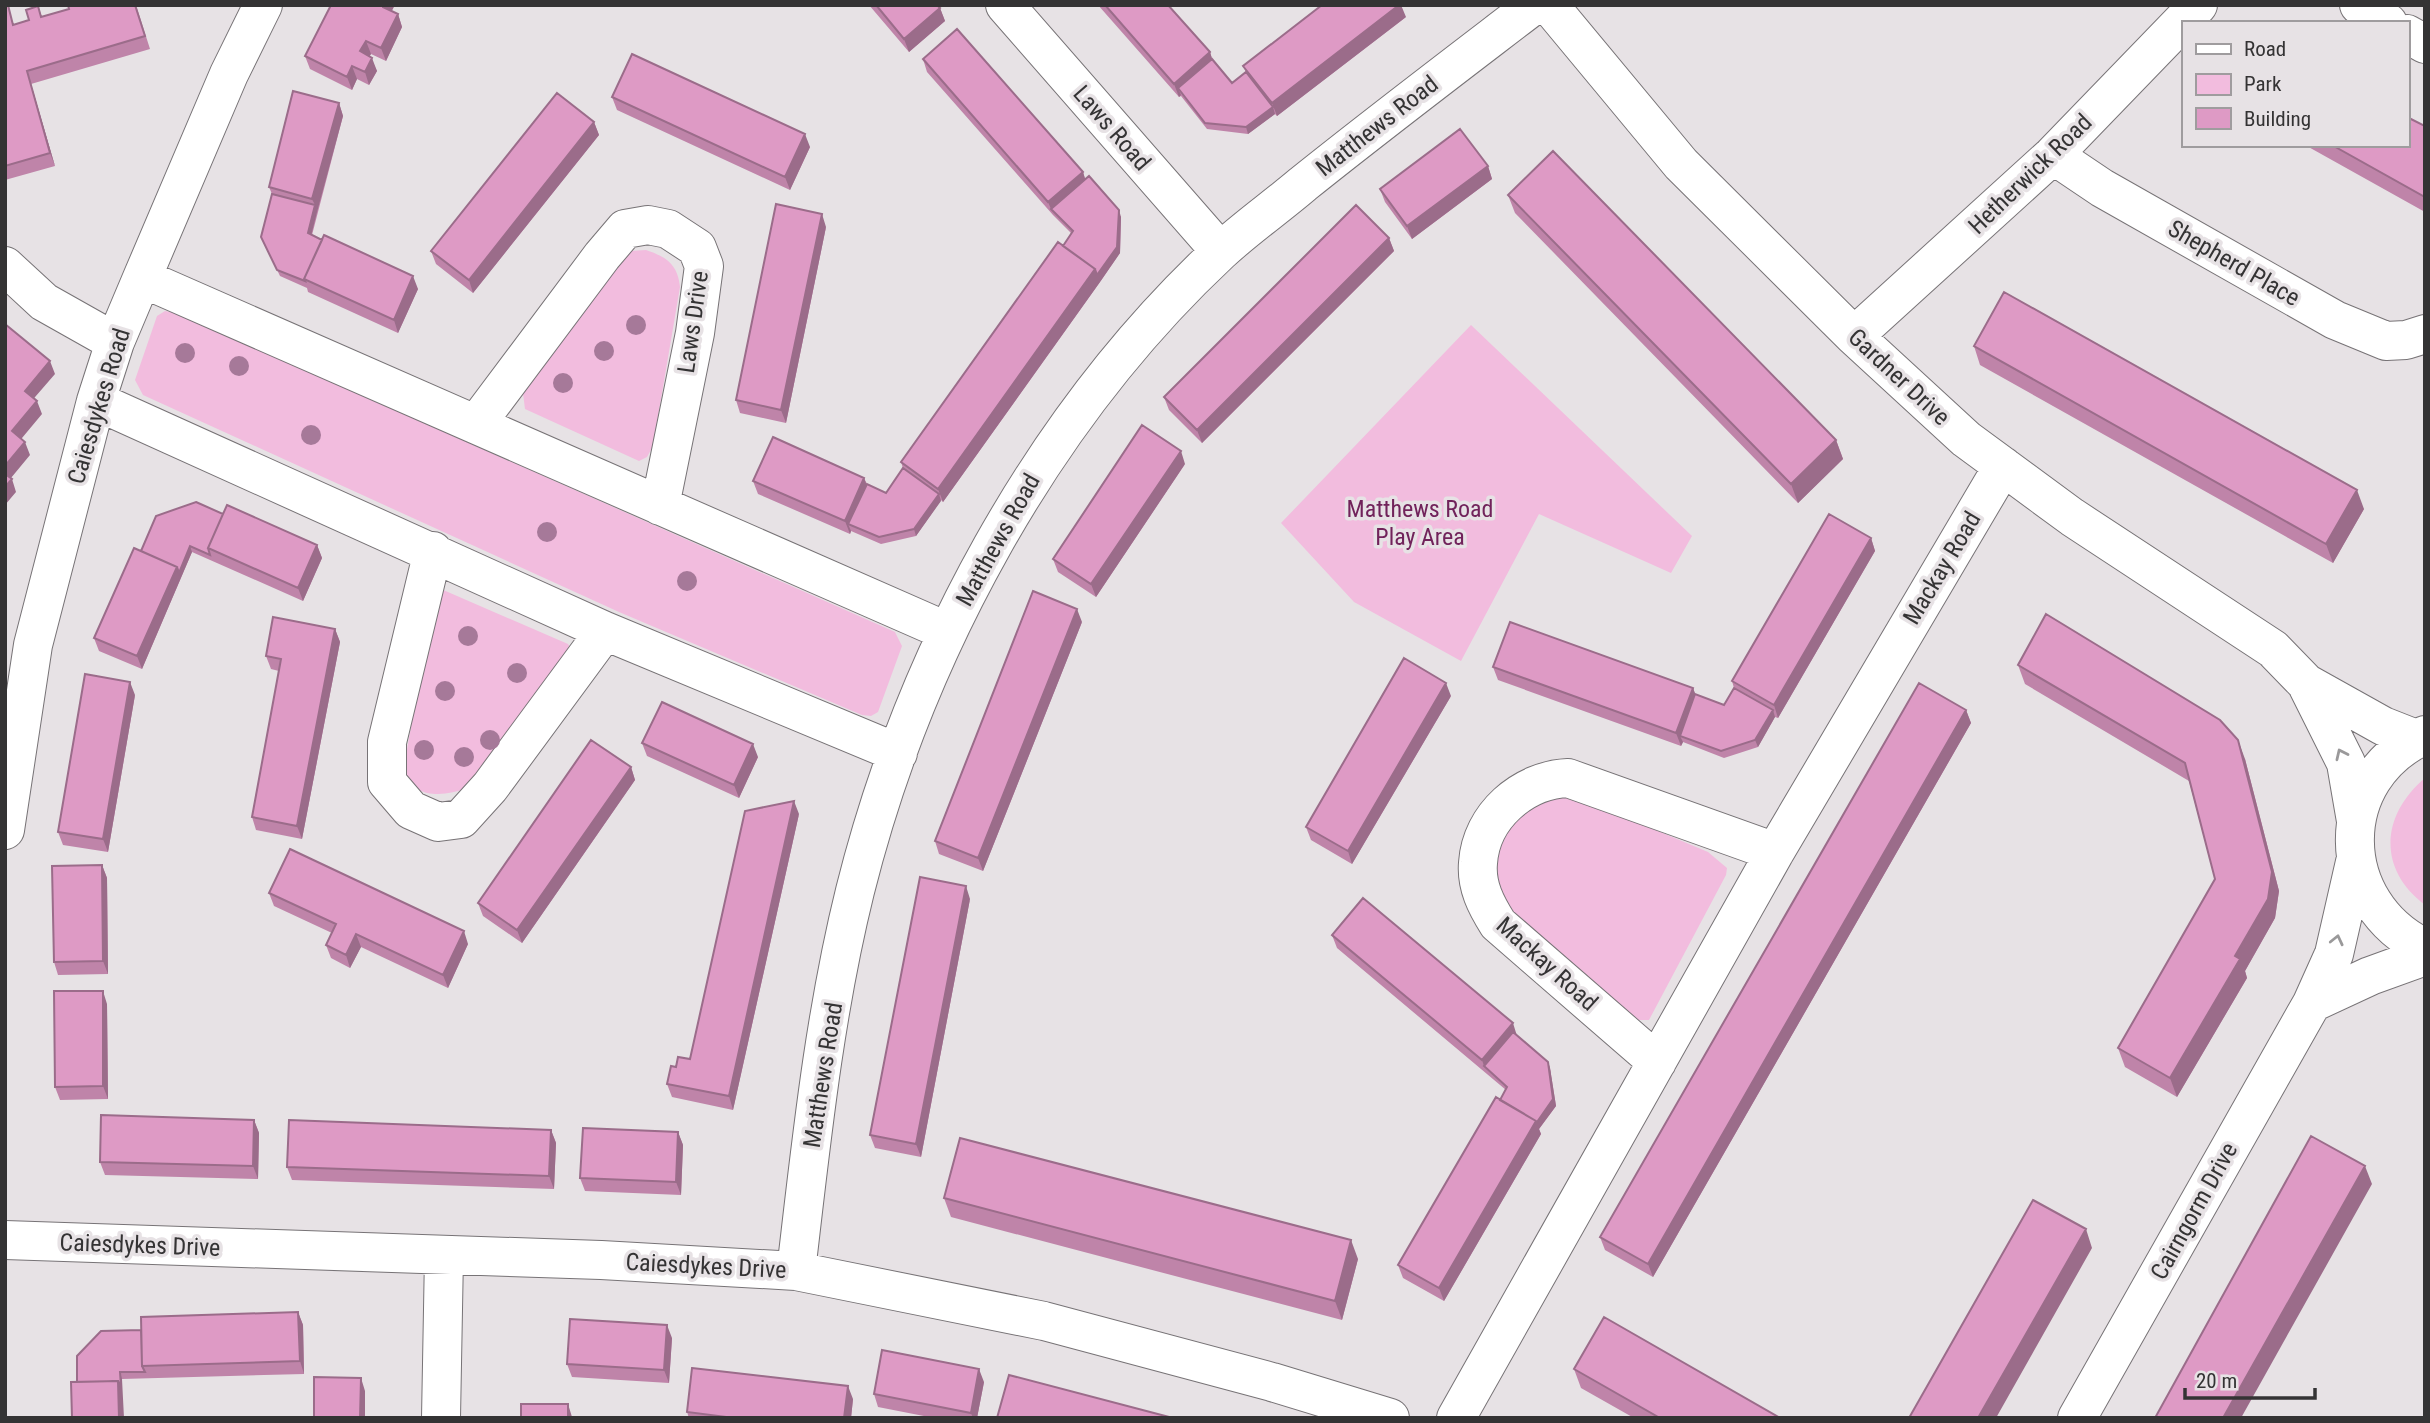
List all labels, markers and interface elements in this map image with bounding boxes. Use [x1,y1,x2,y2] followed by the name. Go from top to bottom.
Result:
[2182,21,2409,147] legend
[2244,37,2286,61] text: Road
[1310,70,1444,182] street label: Matthews Road
[2244,72,2282,96] text: Park
[1068,80,1156,176] street label: Laws Road
[2244,107,2311,131] text: Building
[1963,108,2097,240] street label: Hetherwick Road
[2163,214,2305,312] street label: Shepherd Place
[672,269,714,375] street label: Laws Drive
[1843,323,1955,431] street label: Gardner Drive
[62,325,136,487] street label: Caiesdykes Road
[950,469,1046,611] street label: Matthews Road
[1347,495,1493,551] park label: Matthews Road Play Area
[1897,507,1987,629] street label: Mackay Road
[2335,749,2349,762] one-way arrow
[1491,911,1603,1017] street label: Mackay Road
[2329,934,2343,946] one-way arrow
[798,1000,848,1150] street label: Matthews Road
[2145,1138,2243,1284] street label: Cairngorm Drive
[59,1228,221,1262] street label: Caiesdykes Drive
[625,1248,787,1284] street label: Caiesdykes Drive
[2185,1356,2314,1400] scale bar
[2196,1369,2237,1393] text: 20 m

